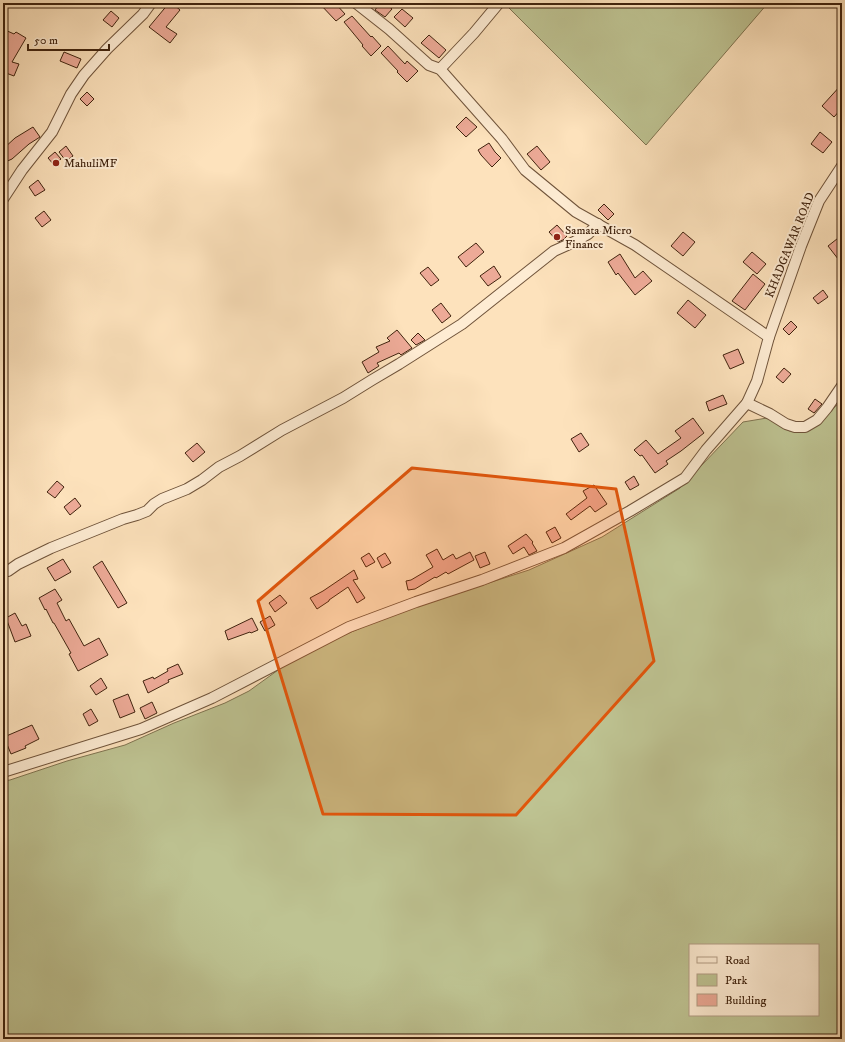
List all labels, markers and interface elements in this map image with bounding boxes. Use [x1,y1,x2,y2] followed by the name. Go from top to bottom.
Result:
[28,26,109,52] scale bar
[34,33,58,48] text: 50 m
[64,156,118,171] place label: MahuliMF
[51,158,61,168] marker: MahuliMF
[762,190,818,300] street label: KHADGAWAR ROAD
[565,223,632,252] place label: Samata Micro Finance
[552,232,562,242] marker: Samata Micro Finance
[689,944,819,1016] legend
[725,953,750,968] text: Road
[725,973,747,988] text: Park
[725,993,766,1008] text: Building

